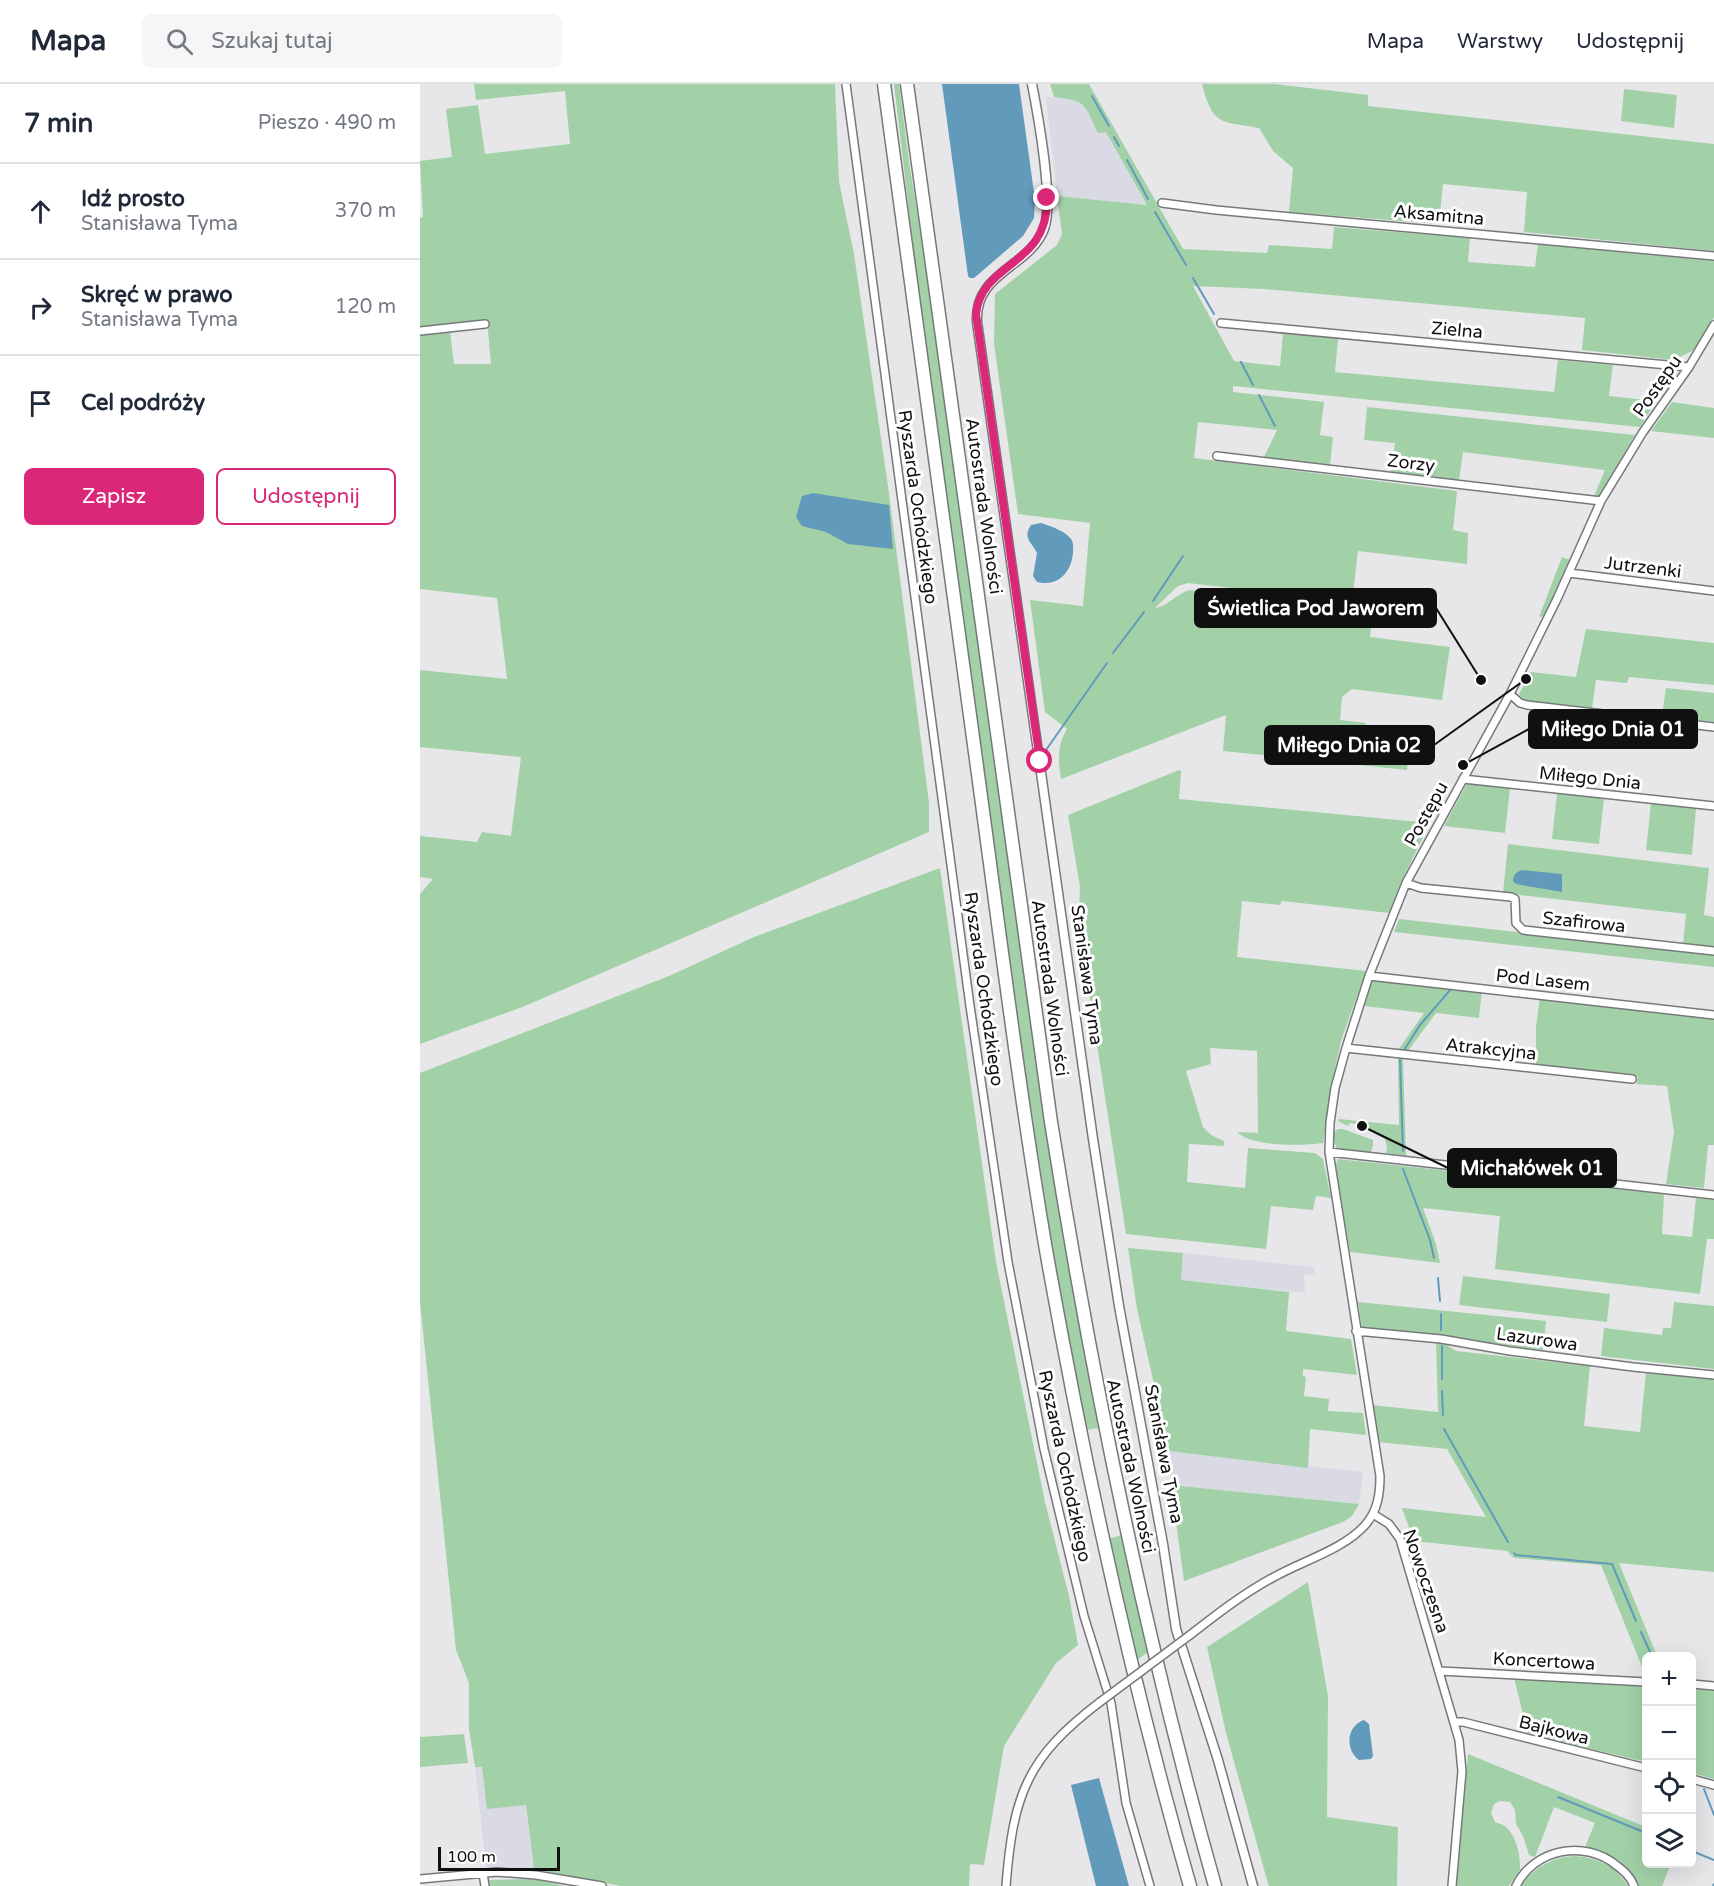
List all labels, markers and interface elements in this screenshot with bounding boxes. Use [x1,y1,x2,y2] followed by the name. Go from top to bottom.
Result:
[142,14,562,68] search box
[30,24,106,58] text: Mapa
[163,25,196,58] icon: search
[211,28,333,54] text: Szukaj tutaj
[1367,29,1424,54] text: Mapa
[1457,29,1543,54] text: Warstwy
[1576,29,1684,54] text: Udostępnij
[24,108,93,139] text: 7 min
[258,111,396,135] text: Pieszo · 490 m
[1033,184,1059,210] route end
[81,186,185,212] text: Idź prosto
[24,195,57,228] icon: ahead
[335,199,396,223] text: 370 m
[1393,200,1485,230] street label: Aksamitna
[81,212,238,236] text: Stanisława Tyma
[81,282,233,308] text: Skręć w prawo
[24,291,57,324] icon: right
[335,295,396,319] text: 120 m
[81,308,238,332] text: Stanisława Tyma
[1430,317,1484,343] street label: Zielna
[1628,351,1686,421] street label: Postępu
[24,387,57,420] icon: arrive
[81,390,205,416] text: Cel podróży
[893,408,943,606] street label: Ryszarda Ochódzkiego
[961,416,1007,596] street label: Autostrada Wolności
[1386,449,1436,477] street label: Zorzy
[24,468,204,525] button: Zapisz
[216,468,396,525] button: Udostępnij
[1603,551,1683,583] street label: Jutrzenki
[1195,589,1436,627] callout: Świetlica Pod Jaworem
[1208,595,1424,621] text: Świetlica Pod Jaworem
[1529,710,1697,748] callout: Miłego Dnia 01
[1541,718,1685,742] text: Miłego Dnia 01
[1265,726,1434,764] callout: Miłego Dnia 02
[1277,734,1421,758] text: Miłego Dnia 02
[1026,747,1052,773] route start
[1538,762,1642,794] street label: Miłego Dnia
[1399,778,1453,850] street label: Postępu
[959,890,1009,1088] street label: Ryszarda Ochódzkiego
[1027,898,1073,1078] street label: Autostrada Wolności
[1066,903,1108,1047] street label: Stanisława Tyma
[1542,907,1626,937] street label: Szafirowa
[1495,964,1591,996] street label: Pod Lasem
[1444,1033,1538,1065] street label: Atrakcyjna
[1448,1149,1616,1187] callout: Michałówek 01
[1460,1157,1604,1181] text: Michałówek 01
[1495,1322,1579,1356] street label: Lazurowa
[1034,1368,1096,1564] street label: Ryszarda Ochódzkiego
[1102,1377,1160,1555] street label: Autostrada Wolności
[1140,1383,1188,1525] street label: Stanisława Tyma
[1398,1526,1454,1636] street label: Nowoczesna
[1492,1647,1596,1675] street label: Koncertowa
[1642,1652,1696,1868] map controls
[1642,1652,1696,1706] button: +
[1642,1706,1696,1760] button: −
[1516,1711,1592,1749] street label: Bajkowa
[1642,1760,1696,1814] button: locate
[1642,1814,1696,1868] button: layers
[438,1844,560,1872] scale bar
[447,1847,496,1867] text: 100 m

